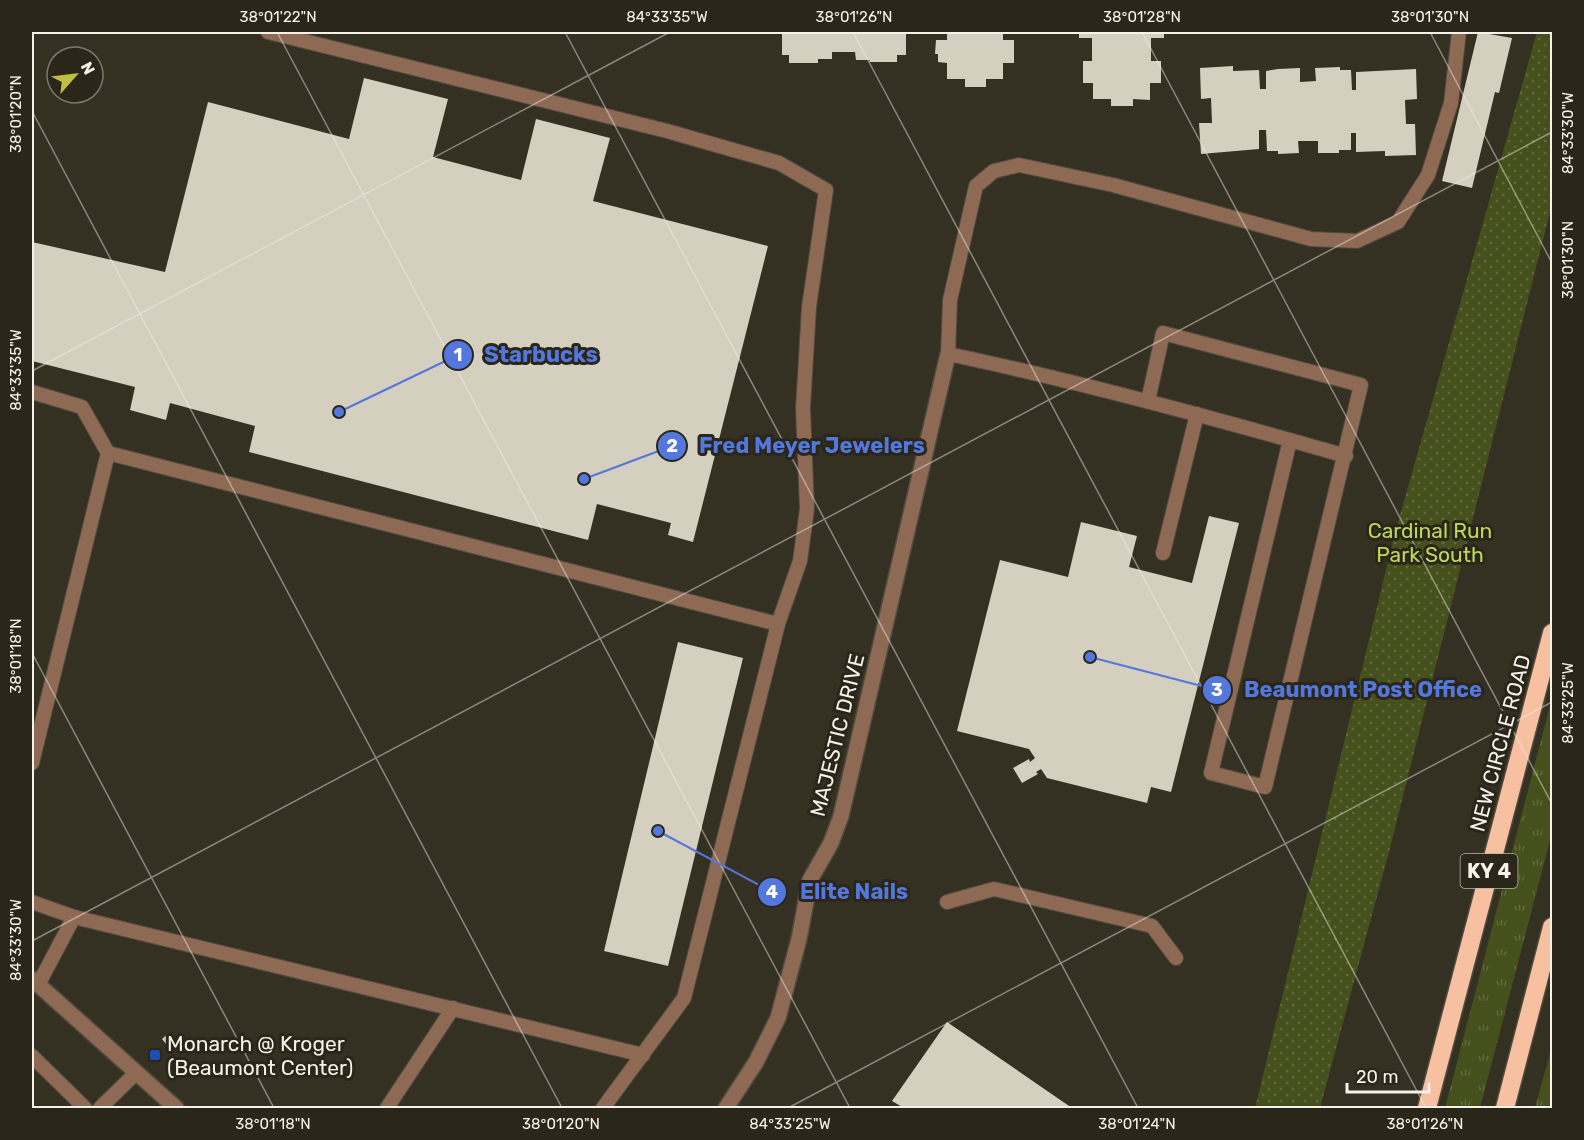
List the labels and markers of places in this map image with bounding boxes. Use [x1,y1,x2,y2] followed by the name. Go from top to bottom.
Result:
[443,335,610,375] callout: Starbucks
[657,426,937,466] callout: Fred Meyer Jewelers
[1202,670,1494,710] callout: Beaumont Post Office
[757,872,920,912] callout: Elite Nails
[167,1031,353,1080] place label: Monarch @ Kroger (Beaumont Center)
[148,1048,162,1062] marker: Monarch @ Kroger (Beaumont Center)

